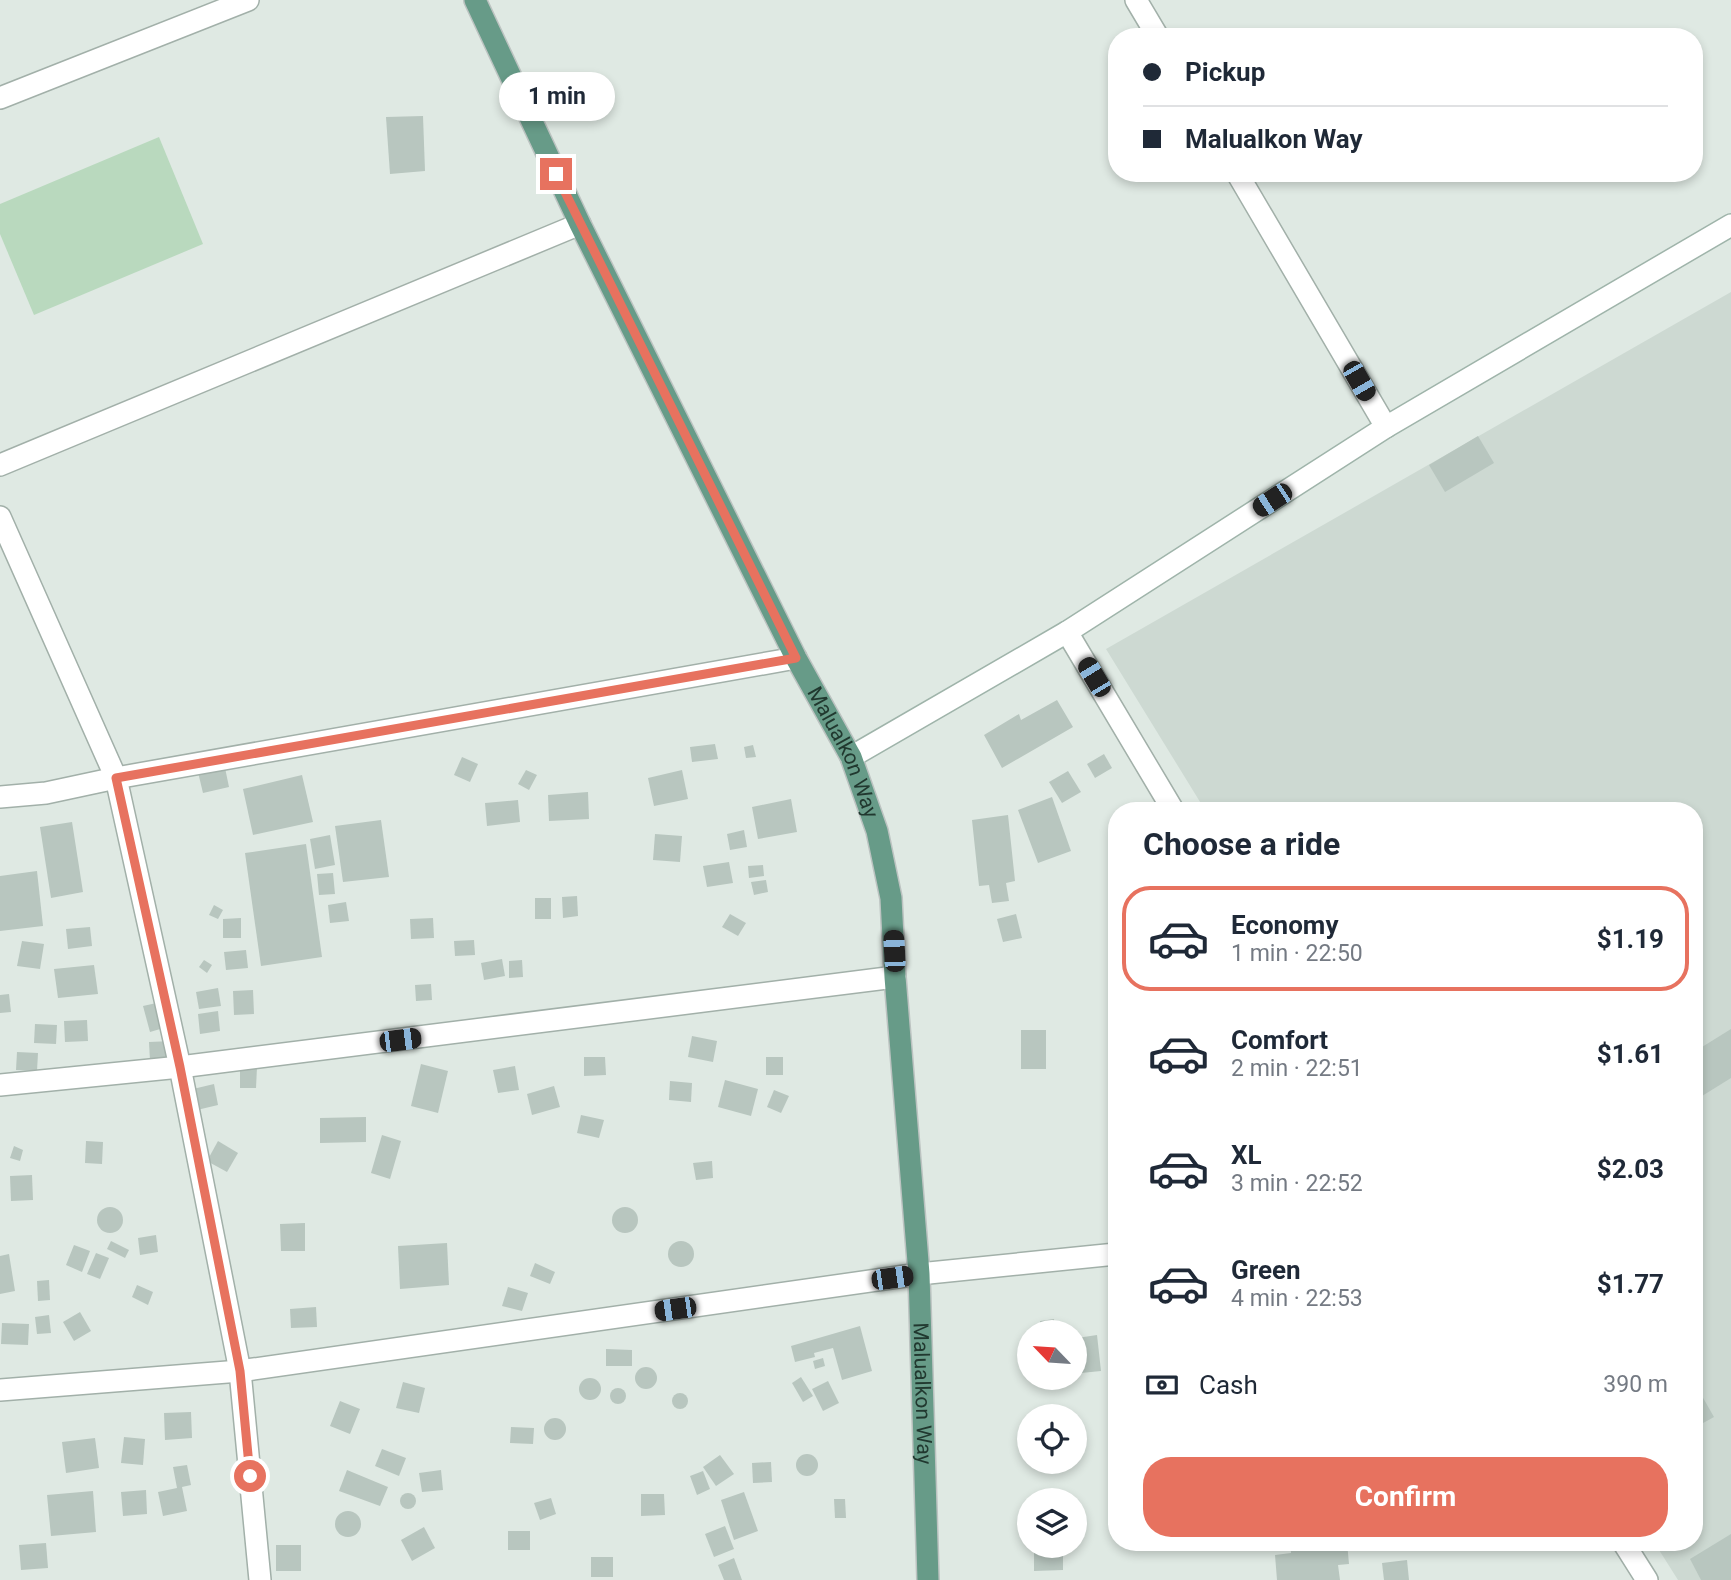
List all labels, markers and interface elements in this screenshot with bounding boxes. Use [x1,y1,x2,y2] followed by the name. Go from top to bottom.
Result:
[1185,57,1265,87] text: Pickup
[498,72,614,122] callout: 1 min
[528,83,586,110] text: 1 min
[1185,124,1363,154] text: Malualkon Way
[540,158,572,190] route end
[1340,358,1379,404] car
[1249,480,1296,520] car
[1075,654,1114,700] car
[802,683,883,821] street label: Malualkon Way
[1143,825,1340,863] text: Choose a ride
[1147,907,1210,970] icon: car
[1231,910,1338,940] text: Economy
[1597,924,1664,954] text: $1.19
[883,929,906,973] car
[1231,940,1363,967] text: 1 min · 22:50
[1147,1022,1210,1085] icon: car
[1231,1025,1328,1055] text: Comfort
[378,1027,423,1053] car
[1597,1039,1664,1069] text: $1.61
[1231,1055,1363,1082] text: 2 min · 22:51
[1147,1137,1210,1200] icon: car
[1231,1140,1262,1170] text: XL
[1597,1154,1664,1184] text: $2.03
[1231,1170,1363,1197] text: 3 min · 22:52
[1147,1252,1210,1315] icon: car
[1231,1255,1301,1285] text: Green
[870,1265,915,1291] car
[1597,1269,1664,1299] text: $1.77
[1231,1285,1363,1312] text: 4 min · 22:53
[653,1296,698,1322] car
[1017,1320,1087,1390] north arrow
[1017,1320,1087,1558] map controls
[908,1322,937,1465] street label: Malualkon Way
[1143,1366,1181,1404] icon: cash
[1199,1370,1258,1400] text: Cash
[1603,1371,1668,1398] text: 390 m
[1017,1404,1087,1474] button: locate
[1143,1457,1668,1537] button: Confirm
[234,1460,266,1492] route start
[1017,1488,1087,1558] button: layers

